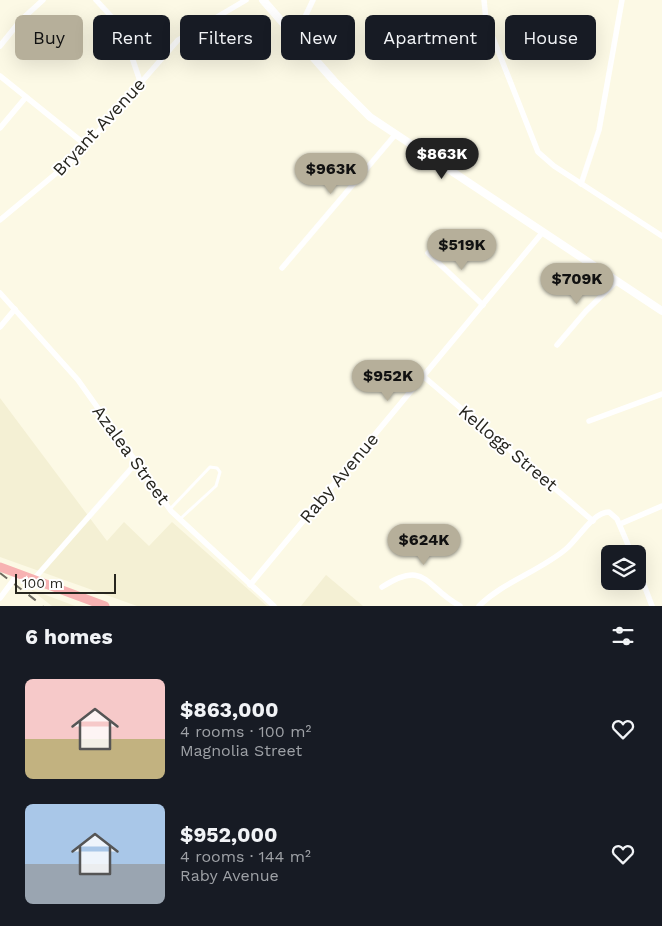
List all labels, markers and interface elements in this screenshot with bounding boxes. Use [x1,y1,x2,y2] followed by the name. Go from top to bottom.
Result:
[15,15,83,60] chip: Buy
[93,15,170,60] chip: Rent
[180,15,271,60] chip: Filters
[281,15,355,60] chip: New
[365,15,495,60] chip: Apartment
[505,15,596,60] chip: House
[48,73,149,180] street label: Bryant Avenue
[407,138,477,180] pin: $863K
[417,144,467,163] text: $863K
[296,152,366,195] pin: $963K
[306,159,356,178] text: $963K
[427,228,497,271] pin: $519K
[438,235,486,254] text: $519K
[542,262,612,305] pin: $709K
[552,269,602,288] text: $709K
[353,360,423,402] pin: $952K
[363,366,413,385] text: $952K
[455,400,562,495] street label: Kellogg Street
[88,401,175,509] street label: Azalea Street
[295,428,382,527] street label: Raby Avenue
[389,524,459,566] pin: $624K
[399,530,449,549] text: $624K
[601,545,646,590] map controls
[601,545,646,590] button: layers
[15,571,116,594] scale bar
[22,575,63,591] text: 100 m
[609,622,637,650] icon: filters
[25,624,113,649] text: 6 homes
[180,697,278,722] text: $863,000
[65,699,125,759] icon: home
[609,715,637,743] icon: heart
[180,722,311,741] text: 4 rooms · 100 m²
[180,741,302,760] text: Magnolia Street
[180,822,278,847] text: $952,000
[65,824,125,884] icon: home
[609,840,637,868] icon: heart
[180,847,311,866] text: 4 rooms · 144 m²
[180,866,279,885] text: Raby Avenue

